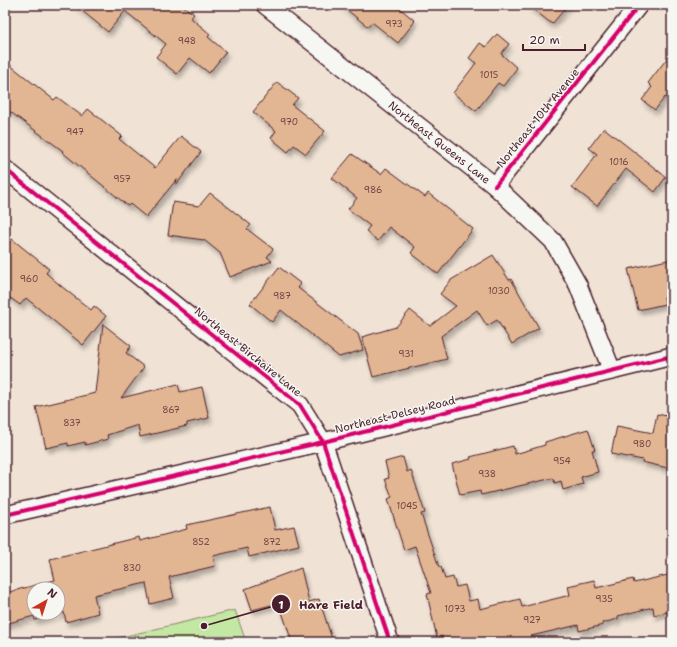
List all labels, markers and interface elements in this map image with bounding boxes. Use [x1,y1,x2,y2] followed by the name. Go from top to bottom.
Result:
[385,18,403,30] house number: 973
[523,26,585,52] scale bar
[529,32,560,48] text: 20 m
[178,35,196,47] house number: 948
[493,65,583,171] street label: Northeast 10th Avenue
[480,69,498,81] house number: 1015
[385,97,494,187] street label: Northeast Queens Lane
[280,116,298,128] house number: 970
[66,126,84,138] house number: 947
[609,156,629,168] house number: 1016
[113,173,131,185] house number: 957
[364,184,382,196] house number: 986
[20,273,38,285] house number: 960
[488,285,510,297] house number: 1030
[273,290,291,302] house number: 987
[191,304,305,400] street label: Northeast Birchaire Lane
[398,348,414,360] house number: 931
[333,393,457,437] street label: Northeast Delsey Road
[162,404,180,416] house number: 867
[63,417,81,429] house number: 837
[633,438,651,450] house number: 980
[553,455,571,467] house number: 954
[478,468,496,480] house number: 938
[396,500,418,512] house number: 1045
[192,536,210,548] house number: 852
[263,536,281,548] house number: 872
[123,562,141,574] house number: 830
[26,581,66,621] north arrow
[44,585,60,602] text: N
[271,592,371,616] callout: Hare Field
[595,593,613,605] house number: 935
[278,597,284,613] text: 1
[299,597,363,613] text: Hare Field
[444,603,466,615] house number: 1073
[523,614,541,626] house number: 927

